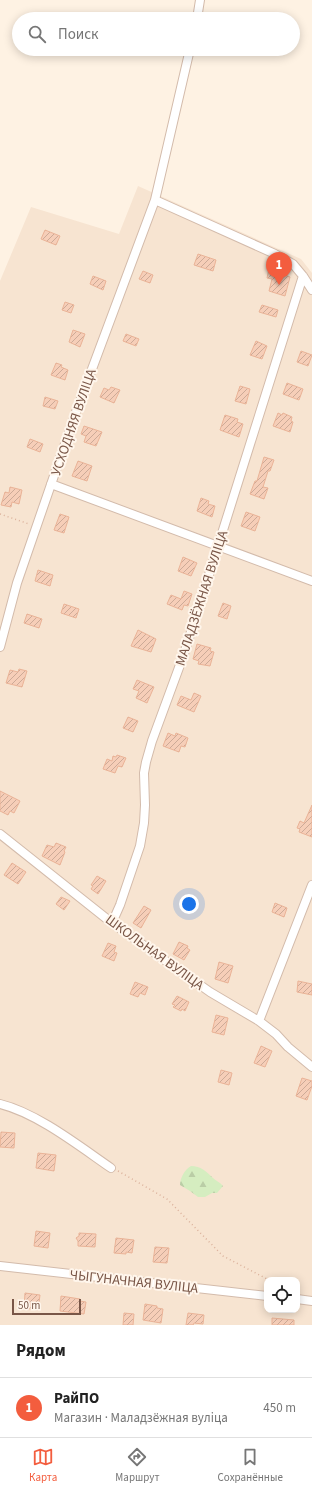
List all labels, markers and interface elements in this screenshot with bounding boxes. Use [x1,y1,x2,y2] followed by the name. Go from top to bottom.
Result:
[12,12,300,56] search box
[26,23,48,45] icon: search
[58,24,99,45] text: Поиск
[266,252,292,285] pin: 1
[46,366,102,478] street label: УСХОДНЯЯ ВУЛІЦА
[171,528,233,669] street label: МАЛАДЗЁЖНАЯ ВУЛІЦА
[179,894,199,914] your location
[101,910,208,996] street label: ШКОЛЬНАЯ ВУЛІЦА
[69,1265,199,1299] street label: ЧЫГУНАЧНАЯ ВУЛІЦА
[264,1277,300,1313] map controls
[264,1277,300,1313] button: locate
[12,1297,81,1316] scale bar
[18,1298,40,1313] text: 50 m
[16,1339,66,1363] text: Рядом
[54,1388,99,1409] text: РайПО
[26,1399,32,1417] text: 1
[263,1399,296,1417] text: 450 m
[54,1409,228,1427] text: Магазин · Маладзёжная вуліца
[29,1446,57,1485] tab: Карта
[115,1446,160,1485] tab: Маршрут
[218,1446,283,1485] tab: Сохранённые

